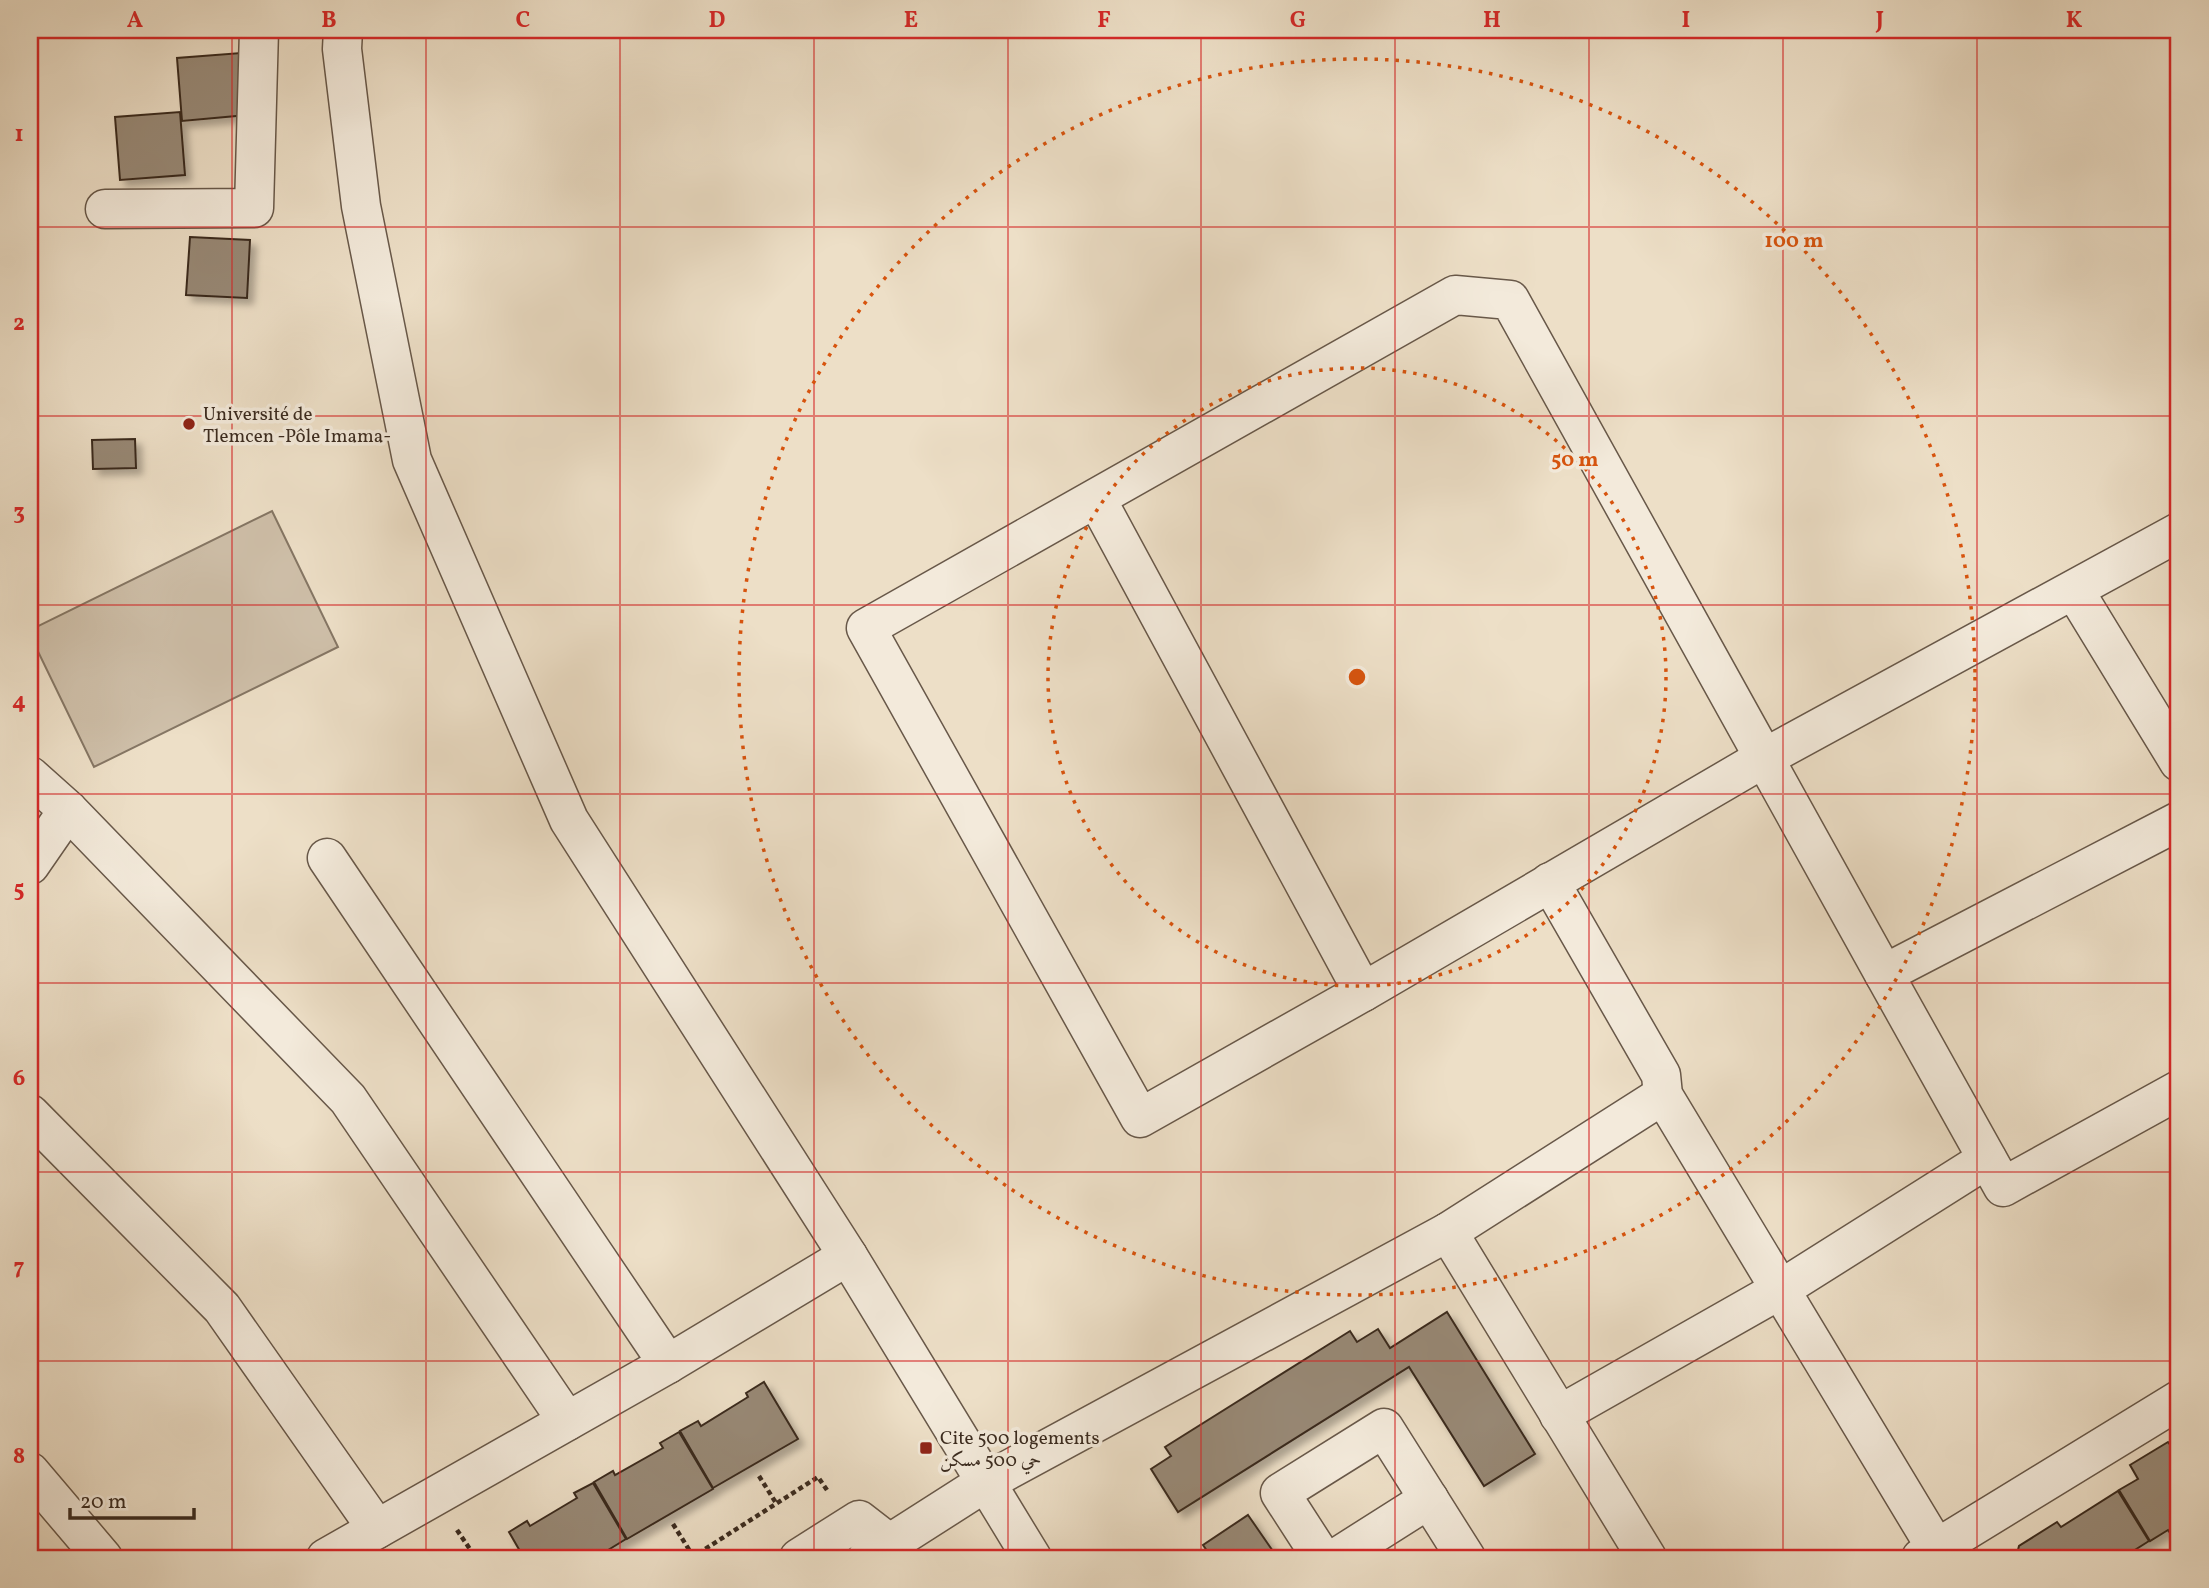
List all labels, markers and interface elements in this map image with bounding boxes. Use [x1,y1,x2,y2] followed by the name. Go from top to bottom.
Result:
[127,5,143,37] text: A
[321,5,337,37] text: B
[516,5,530,37] text: C
[709,5,726,37] text: D
[904,5,918,37] text: E
[1097,5,1111,37] text: F
[1290,5,1306,37] text: G
[1483,5,1501,37] text: H
[1682,5,1690,37] text: I
[1875,5,1884,37] text: J
[2066,5,2083,37] text: K
[14,119,24,151] text: 1
[1764,227,1824,256] text: 100 m
[13,308,25,340] text: 2
[203,402,391,450] place label: Université de Tlemcen -Pôle Imama-
[181,416,197,432] marker: Université de Tlemcen -Pôle Imama-
[1551,446,1599,475] text: 50 m
[13,497,25,529] text: 3
[1345,665,1369,689] centre of rings
[12,686,26,718] text: 4
[13,874,25,906] text: 5
[13,1063,25,1095] text: 6
[14,1252,25,1284] text: 7
[940,1426,1100,1475] place label: Cite 500 logements حي 500 مسكن
[918,1440,934,1456] marker: Cite 500 logements حي 500 مسكن
[13,1441,25,1473] text: 8
[70,1476,194,1520] scale bar
[80,1488,126,1517] text: 20 m

